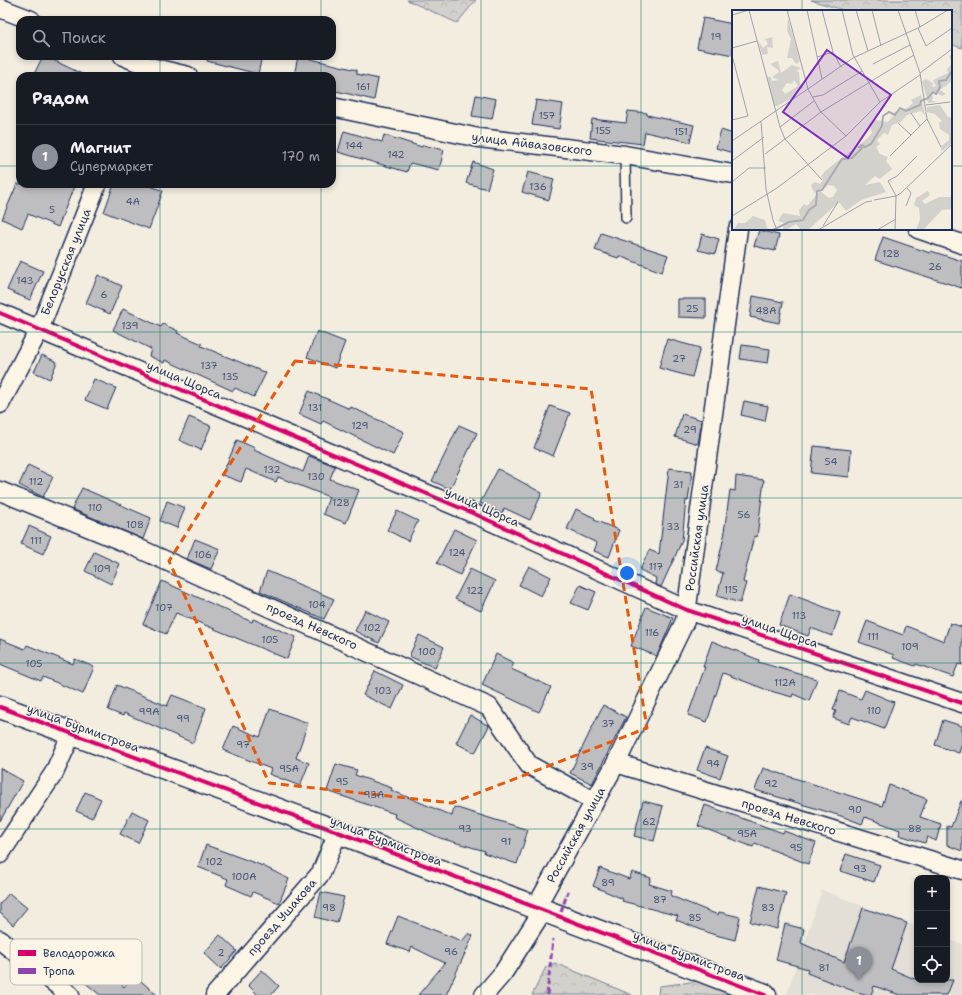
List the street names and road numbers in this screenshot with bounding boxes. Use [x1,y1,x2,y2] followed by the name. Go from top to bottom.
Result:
[471,129,593,159] street label: улица Айвазовского
[37,206,95,318] street label: Белорусская улица
[144,357,224,403] street label: улица Щорса
[682,483,712,592] street label: Российская улица
[442,484,522,531] street label: улица Щорса
[264,599,360,653] street label: проезд Невского
[740,610,821,652] street label: улица Щорса
[25,700,142,756] street label: улица Бурмистрова
[543,784,609,886] street label: Российская улица
[740,795,838,839] street label: проезд Невского
[328,812,445,870] street label: улица Бурмистрова
[244,875,320,959] street label: проезд Ушакова
[631,927,748,985] street label: улица Бурмистрова

